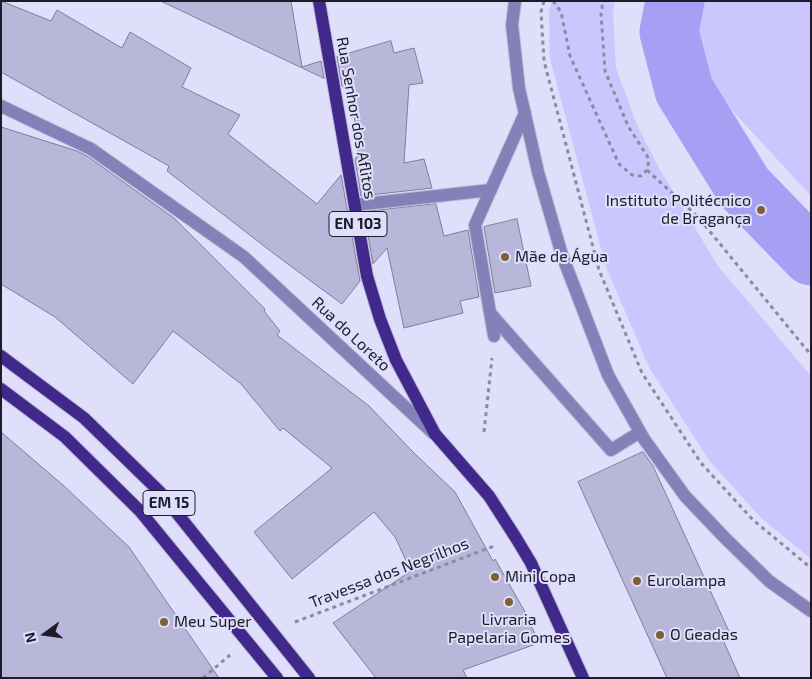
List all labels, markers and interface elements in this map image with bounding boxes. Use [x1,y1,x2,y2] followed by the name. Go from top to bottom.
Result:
[332,35,380,201] street label: Rua Senhor dos Aflitos
[606,191,751,229] place label: Instituto Politécnico de Bragança
[755,204,767,216] marker: Instituto Politécnico de Bragança
[329,212,387,236] road number: EN 103
[515,247,608,267] place label: Mãe de Água
[499,251,511,263] marker: Mãe de Água
[308,293,394,375] street label: Rua do Loreto
[143,490,195,516] road number: EM 15
[307,534,471,612] street label: Travessa dos Negrilhos
[505,567,576,587] place label: Mini Copa
[489,571,501,583] marker: Mini Copa
[647,571,726,591] place label: Eurolampa
[631,575,643,587] marker: Eurolampa
[503,596,515,608] marker: Livraria Papelaria Gomes
[20,609,70,659] north arrow
[448,610,570,648] place label: Livraria Papelaria Gomes
[174,612,252,632] place label: Meu Super
[158,616,170,628] marker: Meu Super
[670,625,738,645] place label: O Geadas
[654,629,666,641] marker: O Geadas
[20,631,39,645] text: N

